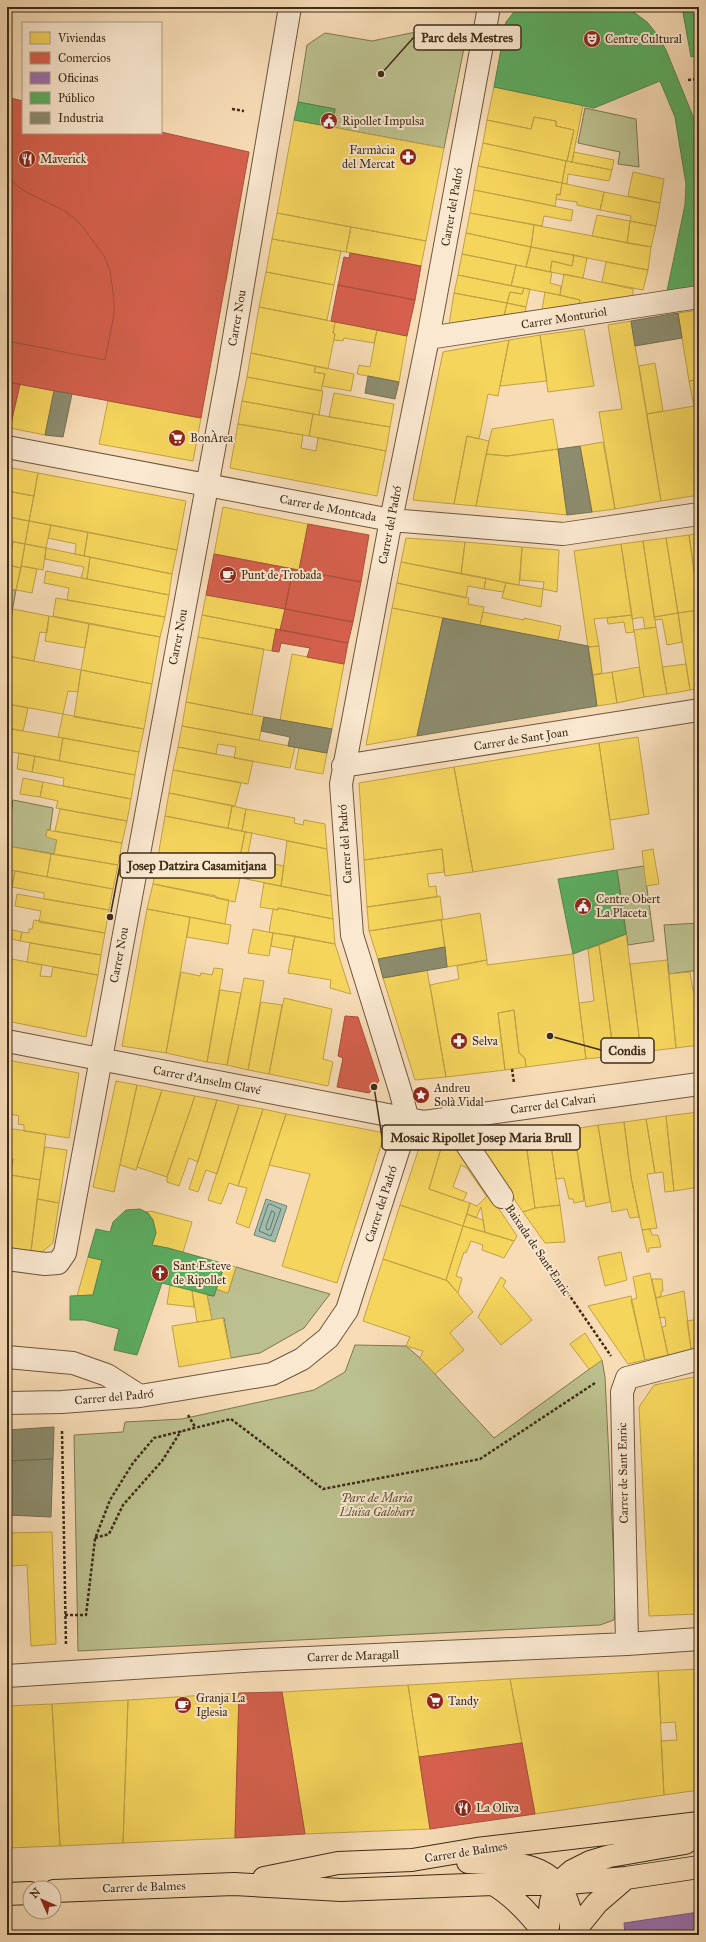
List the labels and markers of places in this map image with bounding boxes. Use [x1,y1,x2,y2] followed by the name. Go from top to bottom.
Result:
[414,25,521,50] callout: Parc dels Mestres
[582,29,602,49] theatre icon: Centre Cultural
[605,32,683,46] place label: Centre Cultural
[319,111,339,131] public building icon: Ripollet Impulsa
[342,114,425,128] place label: Ripollet Impulsa
[342,143,396,171] place label: Farmàcia del Mercat
[398,147,418,167] pharmacy icon: Farmàcia del Mercat
[17,149,37,169] restaurant icon: Maverick
[40,152,87,166] place label: Maverick
[167,428,187,448] supermarket icon: BonÀrea
[190,430,234,445] place label: BonÀrea
[218,565,238,585] cafe icon: Punt de Trobada
[241,568,323,582] place label: Punt de Trobada
[120,853,275,878] callout: Josep Datzira Casamitjana
[596,892,661,920] place label: Centre Obert La Placeta
[573,896,593,916] public building icon: Centre Obert La Placeta
[449,1031,469,1051] pharmacy icon: Selva
[472,1034,499,1048] place label: Selva
[601,1038,654,1063] callout: Condis
[433,1081,485,1109] place label: Andreu Solà Vidal
[411,1085,431,1105] place icon: Andreu Solà Vidal
[382,1125,580,1150] callout: Mosaic Ripollet Josep Maria Brull
[173,1259,231,1287] place label: Sant Esteve de Ripollet
[150,1263,170,1283] church icon: Sant Esteve de Ripollet
[196,1691,246,1720] place label: Granja La Iglesia
[425,1691,445,1711] supermarket icon: Tandy
[448,1694,479,1708] place label: Tandy
[173,1695,193,1715] cafe icon: Granja La Iglesia
[453,1798,473,1818] restaurant icon: La Oliva
[476,1801,520,1815] place label: La Oliva

